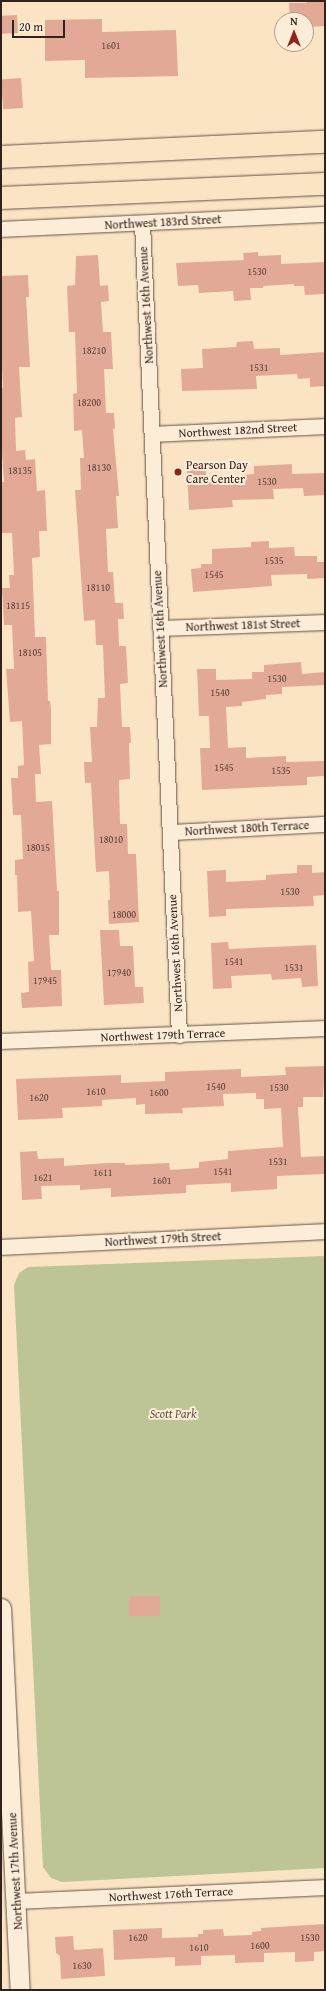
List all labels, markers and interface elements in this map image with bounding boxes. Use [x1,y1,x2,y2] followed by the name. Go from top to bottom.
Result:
[14,12,67,38] scale bar
[274,12,314,52] north arrow
[290,13,298,29] text: N
[19,18,43,35] text: 20 m
[101,40,121,52] house number: 1601
[104,212,222,232] street label: Northwest 183rd Street
[136,246,156,364] street label: Northwest 16th Avenue
[247,266,267,278] house number: 1530
[82,345,106,357] house number: 18210
[249,362,269,374] house number: 1531
[77,397,101,409] house number: 18200
[178,420,298,440] street label: Northwest 182nd Street
[186,458,248,486] place label: Pearson Day Care Center
[87,462,111,474] house number: 18130
[8,465,32,477] house number: 18135
[173,467,183,477] marker: Pearson Day Care Center
[257,476,277,488] house number: 1530
[264,555,284,567] house number: 1535
[204,569,224,581] house number: 1545
[150,570,170,688] street label: Northwest 16th Avenue
[86,582,110,594] house number: 18110
[6,600,30,612] house number: 18115
[185,616,301,634] street label: Northwest 181st Street
[18,647,42,659] house number: 18105
[267,673,287,685] house number: 1530
[210,687,230,699] house number: 1540
[214,762,234,774] house number: 1545
[271,765,291,777] house number: 1535
[184,818,310,838] street label: Northwest 180th Terrace
[99,834,123,846] house number: 18010
[26,842,50,854] house number: 18015
[280,886,300,898] house number: 1530
[165,894,185,1012] street label: Northwest 16th Avenue
[112,909,136,921] house number: 18000
[224,956,244,968] house number: 1541
[284,962,304,974] house number: 1531
[107,967,131,979] house number: 17940
[33,975,57,987] house number: 17945
[100,1026,226,1044] street label: Northwest 179th Terrace
[206,1081,226,1093] house number: 1540
[269,1082,289,1094] house number: 1530
[86,1086,106,1098] house number: 1610
[149,1087,169,1099] house number: 1600
[29,1092,49,1104] house number: 1620
[268,1156,288,1168] house number: 1531
[213,1166,233,1178] house number: 1541
[93,1167,113,1179] house number: 1611
[33,1172,53,1184] house number: 1621
[152,1175,172,1187] house number: 1601
[104,1229,222,1249] street label: Northwest 179th Street
[150,1407,196,1421] park label: Scott Park
[5,1812,25,1930] street label: Northwest 17th Avenue
[108,1884,234,1904] street label: Northwest 176th Terrace
[128,1932,148,1944] house number: 1620
[300,1932,320,1944] house number: 1530
[250,1940,270,1952] house number: 1600
[189,1942,209,1954] house number: 1610
[72,1960,92,1972] house number: 1630

